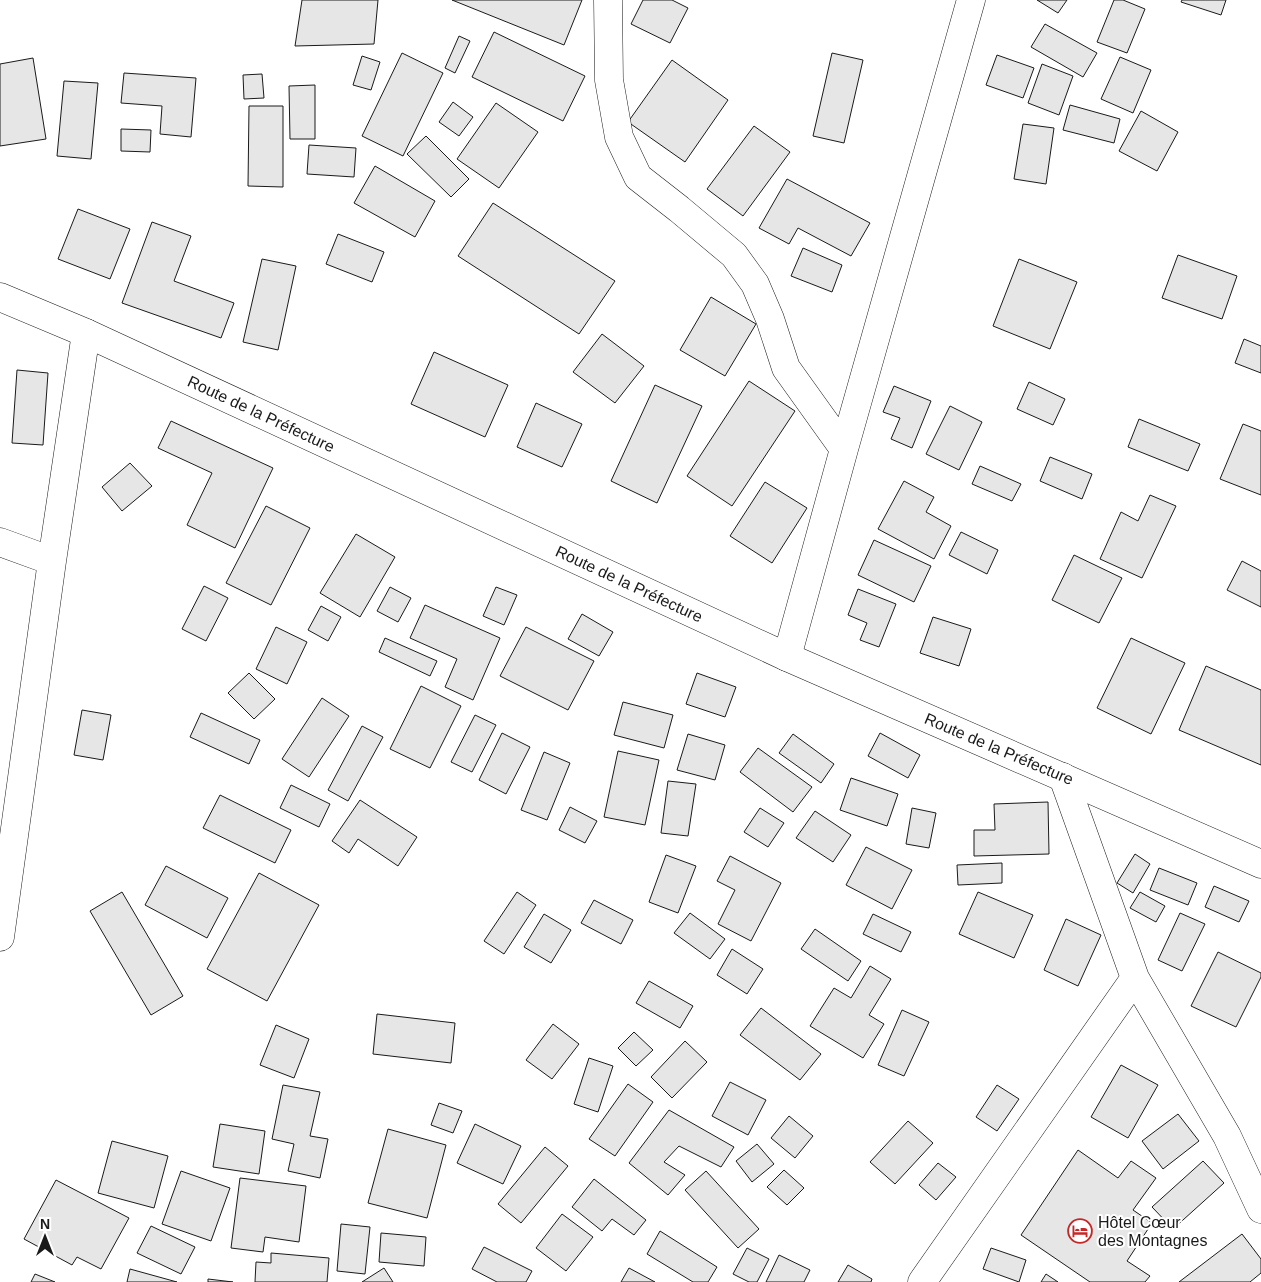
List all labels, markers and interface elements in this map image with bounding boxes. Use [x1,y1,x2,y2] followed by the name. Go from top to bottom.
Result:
[185,372,337,456] street label: Route de la Préfecture
[553,542,705,626] street label: Route de la Préfecture
[922,710,1076,788] street label: Route de la Préfecture
[20,1212,70,1262] north arrow
[1098,1214,1207,1249] place label: Hôtel Cœur des Montagnes
[40,1216,50,1232] text: N
[1067,1218,1093,1244] hotel icon: Hôtel Cœur des Montagnes

